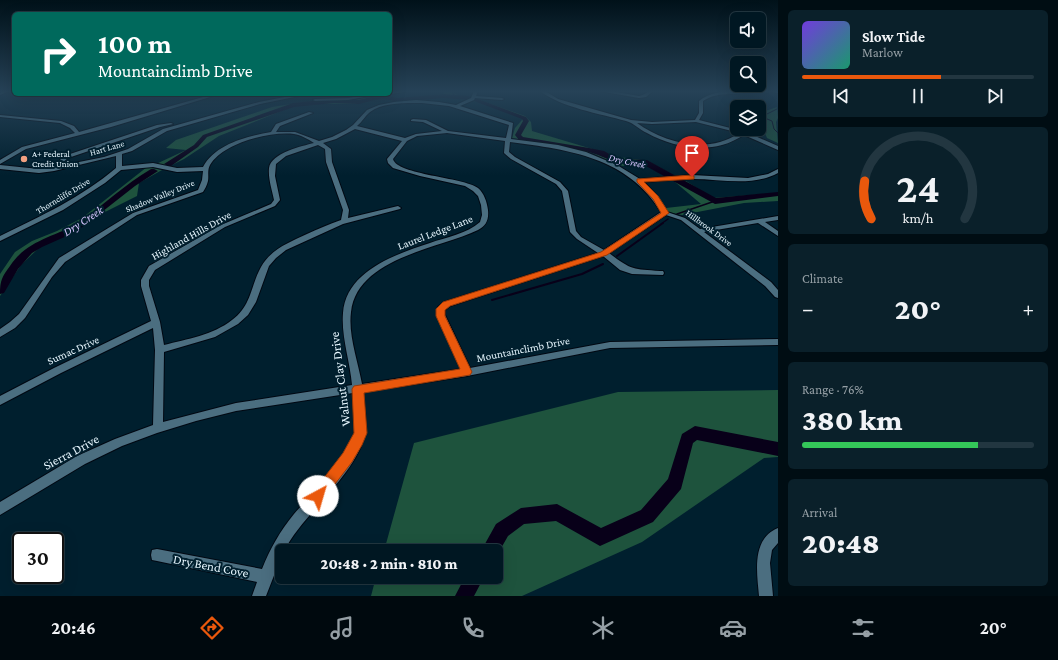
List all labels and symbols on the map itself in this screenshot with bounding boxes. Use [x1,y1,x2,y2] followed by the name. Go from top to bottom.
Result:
[675,136,709,177] pin
[89,138,125,158] street label: Hart Lane
[32,149,79,169] place label: A+ Federal Credit Union
[607,152,647,170] water label: Dry Creek
[19,154,29,164] marker: A+ Federal Credit Union
[34,176,92,216] street label: Thorncliffe Drive
[124,178,196,214] street label: Shadow Valley Drive
[60,202,106,239] water label: Dry Creek
[149,208,234,263] street label: Highland Hills Drive
[684,208,734,248] street label: Hillbrook Drive
[396,212,475,253] street label: Laurel Ledge Lane
[327,331,353,427] street label: Walnut Clay Drive
[45,333,101,367] street label: Sumac Drive
[475,334,571,364] street label: Mountainclimb Drive
[41,431,102,473] street label: Sierra Drive
[297,475,339,517] position arrow
[12,532,64,584] speed limit sign: 30
[172,551,250,581] street label: Dry Bend Cove

